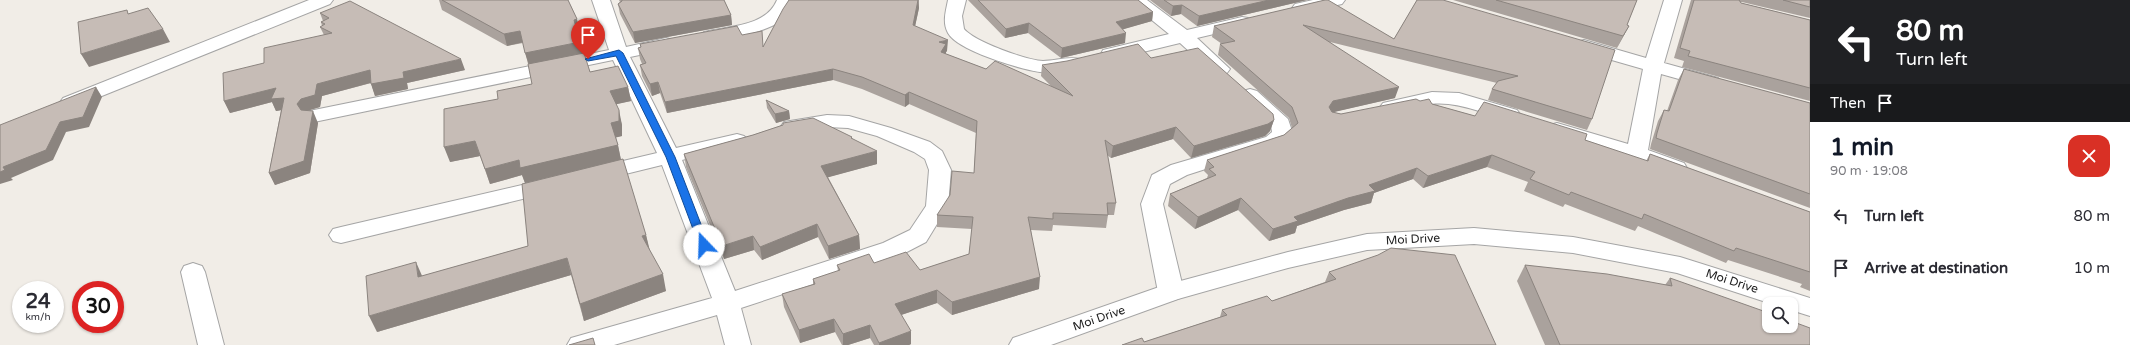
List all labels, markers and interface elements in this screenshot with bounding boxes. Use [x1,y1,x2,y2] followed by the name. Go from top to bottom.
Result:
[1896,14,1964,48] text: 80 m
[1830,16,1882,68] icon: left
[571,18,605,59] pin
[577,24,599,46] icon: arrive
[1896,48,1968,70] text: Turn left
[1874,92,1896,114] icon: arrive
[1830,94,1866,112] text: Then
[1830,133,1894,162] text: 1 min
[2068,135,2110,177] button: close
[1830,163,1908,179] text: 90 m · 19:08
[1830,205,1852,227] icon: left
[1864,207,1924,225] text: Turn left
[2073,207,2110,225] text: 80 m
[683,224,725,266] position arrow
[1385,231,1441,247] street label: Moi Drive
[1830,257,1852,279] icon: arrive
[1864,259,2008,277] text: Arrive at destination
[2073,259,2110,277] text: 10 m
[1704,266,1760,296] street label: Moi Drive
[72,281,124,333] speed limit sign: 30
[25,290,51,314] text: 24
[1762,297,1798,333] map controls
[1762,297,1798,333] button: search
[1071,302,1127,333] street label: Moi Drive
[25,311,51,323] text: km/h

